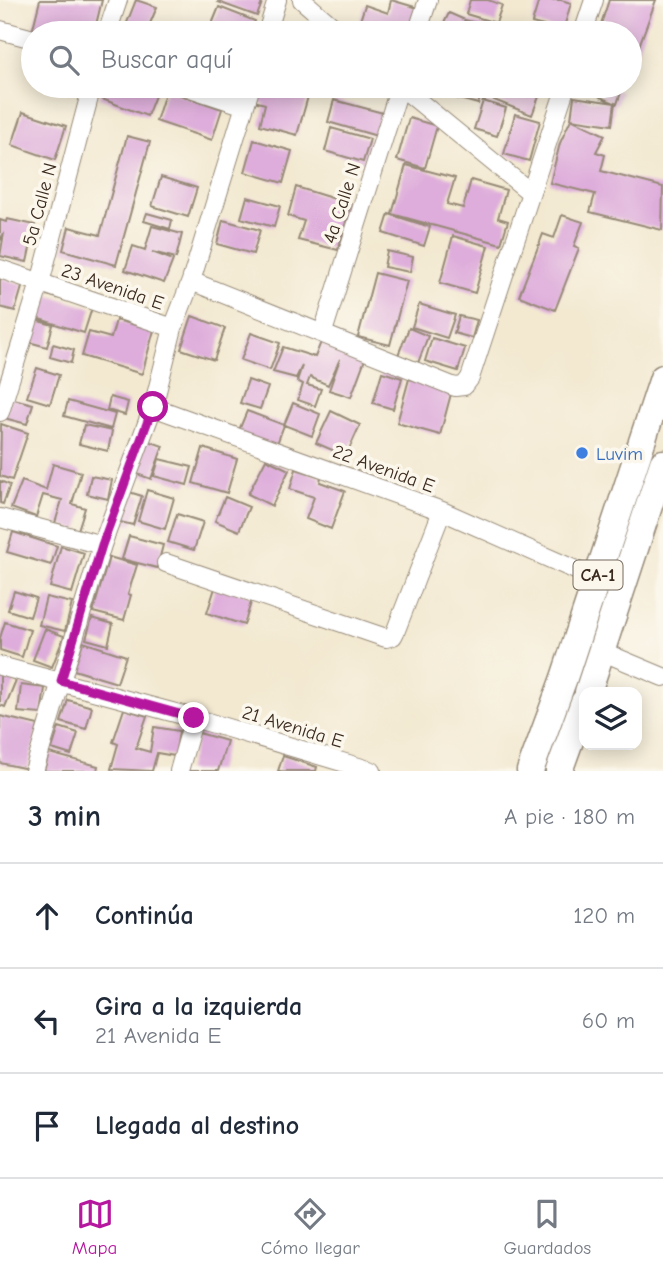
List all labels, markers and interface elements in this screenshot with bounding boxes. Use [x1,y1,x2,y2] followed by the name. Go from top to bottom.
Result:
[21,21,642,98] search box
[45,41,83,79] icon: search
[101,45,232,75] text: Buscar aquí
[319,160,365,246] street label: 4a Calle N
[18,161,62,248] street label: 5a Calle N
[59,259,167,315] street label: 23 Avenida E
[137,391,168,422] route start
[330,440,438,498] street label: 22 Avenida E
[596,443,643,465] place label: Luvim
[574,445,590,461] marker: Luvim
[574,560,622,590] road number: CA-1
[579,687,642,750] map controls
[579,687,642,750] button: layers
[240,701,346,753] street label: 21 Avenida E
[178,702,209,733] route end
[28,799,101,834] text: 3 min
[504,803,635,830] text: A pie · 180 m
[28,897,66,935] icon: ahead
[95,901,194,931] text: Continúa
[573,902,635,929] text: 120 m
[95,992,302,1022] text: Gira a la izquierda
[28,1002,66,1040] icon: left
[582,1007,635,1034] text: 60 m
[95,1022,221,1049] text: 21 Avenida E
[28,1107,66,1145] icon: arrive
[95,1111,299,1141] text: Llegada al destino
[72,1195,117,1259] tab: Mapa
[261,1195,360,1259] tab: Cómo llegar
[503,1195,591,1259] tab: Guardados

